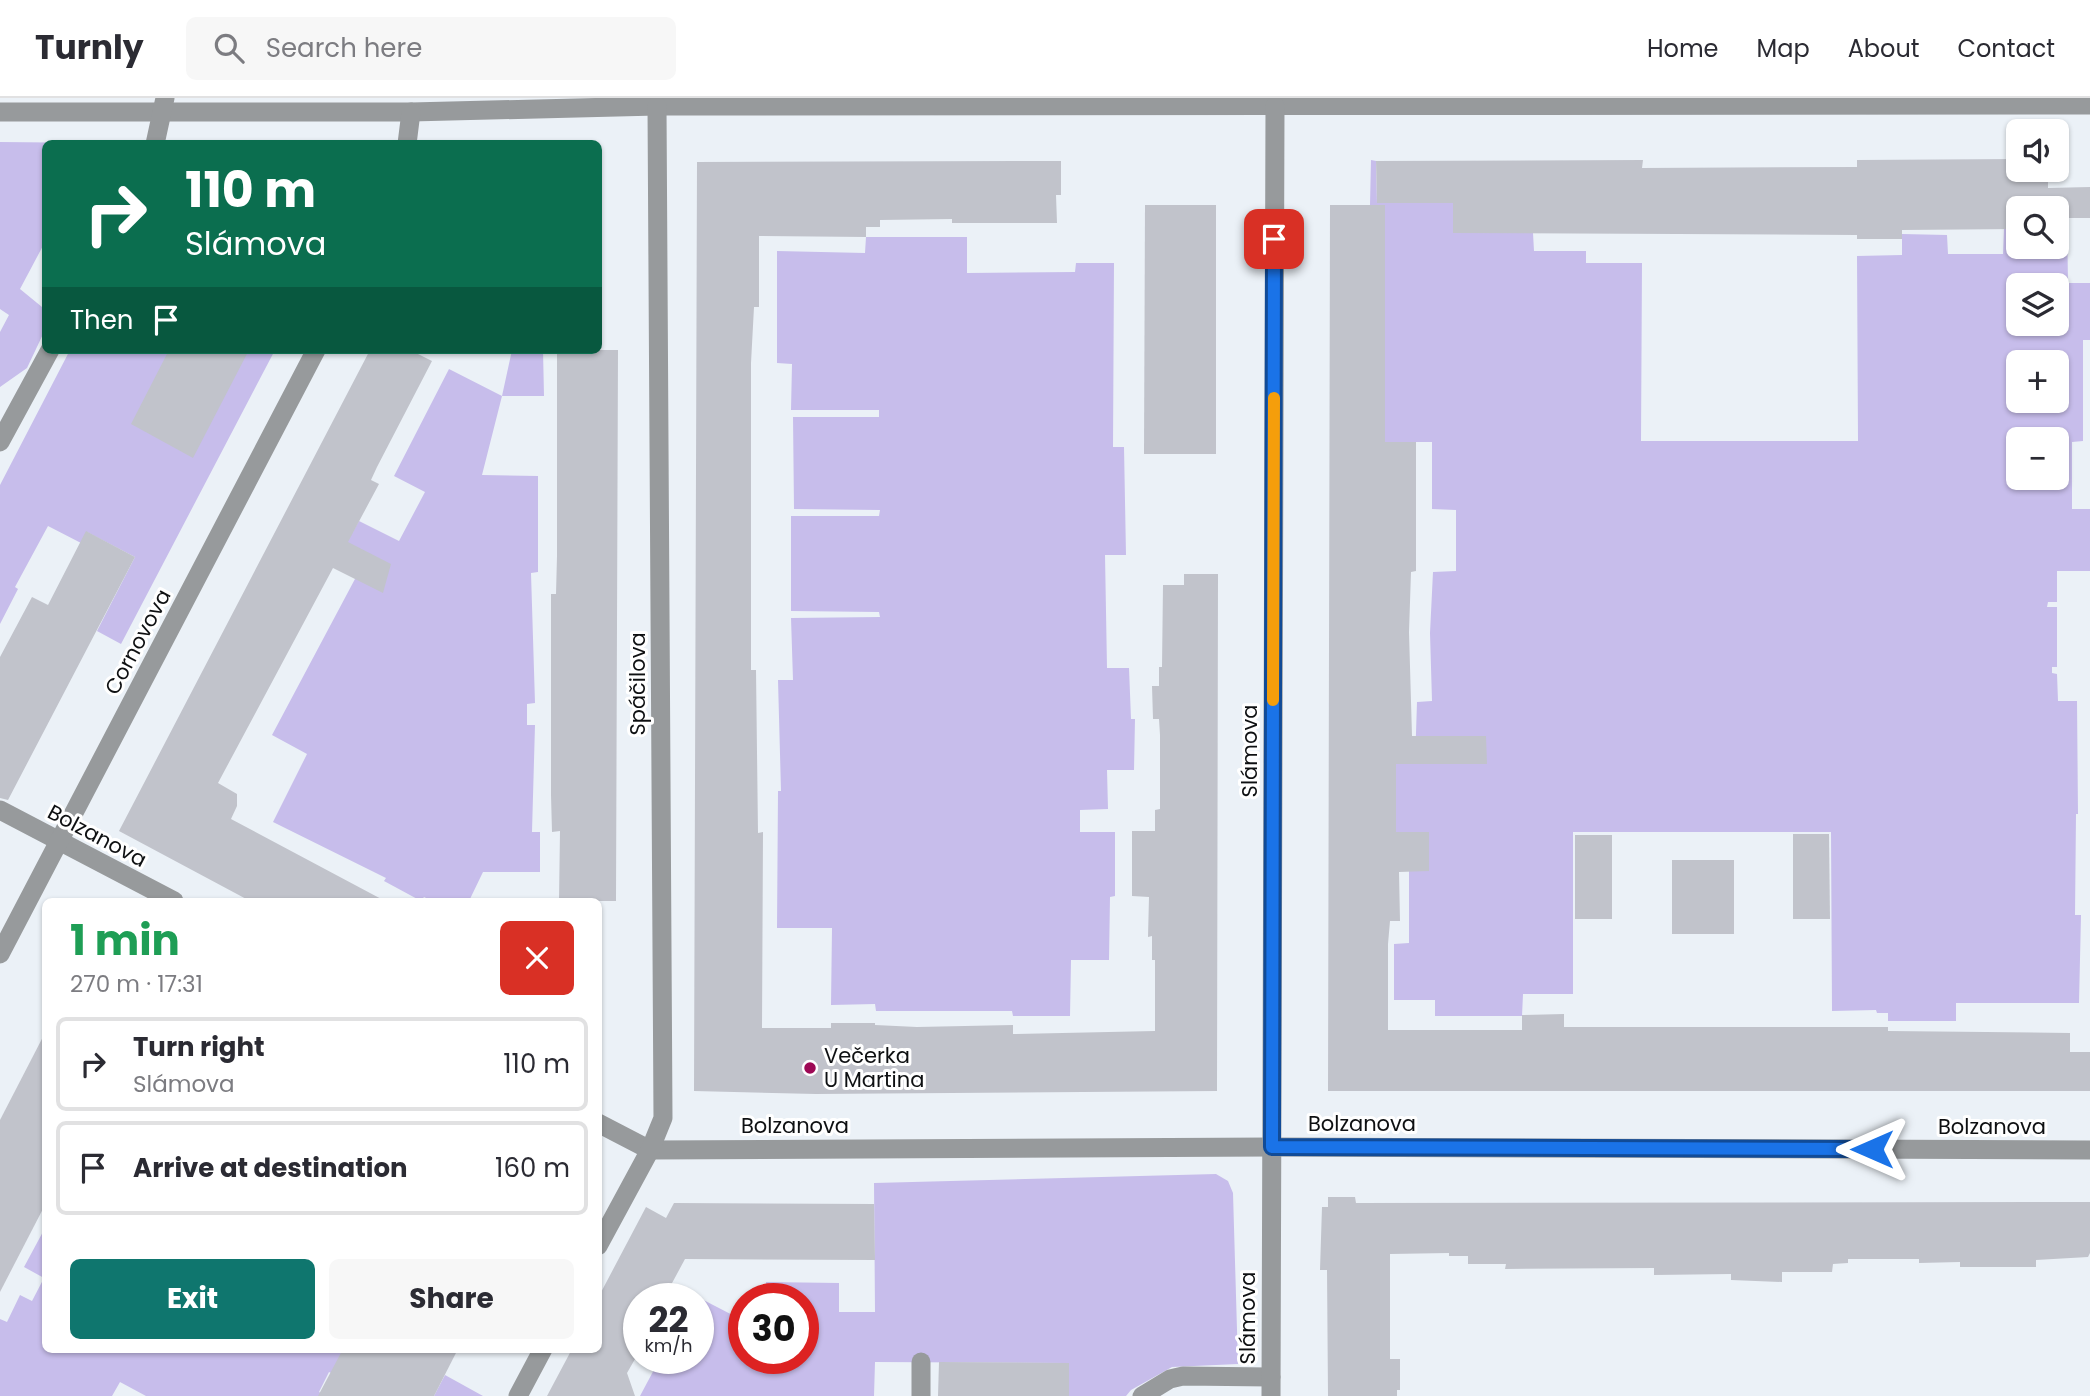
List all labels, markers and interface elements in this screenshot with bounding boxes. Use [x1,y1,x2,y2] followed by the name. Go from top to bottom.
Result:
[186,17,676,80] search box
[35,24,144,71] text: Turnly
[210,29,248,67] icon: search
[266,30,422,66] text: Search here
[1647,32,1719,65] text: Home
[1757,32,1810,65] text: Map
[1848,32,1919,65] text: About
[1957,32,2055,65] text: Contact
[2006,119,2069,490] map controls
[2006,119,2069,182] button: sound
[185,156,316,224] text: 110 m
[70,168,161,259] icon: right
[2006,196,2069,259] button: search
[1244,209,1304,269] pin
[1255,220,1293,258] icon: arrive
[185,221,326,266] text: Slámova
[2006,273,2069,336] button: layers
[147,301,185,339] icon: arrive
[70,302,133,338] text: Then
[2006,350,2069,413] button: +
[2006,427,2069,490] button: −
[98,584,177,700] street label: Cornovova
[623,632,652,736] street label: Spáčilova
[1235,705,1264,797] street label: Slámova
[43,797,152,874] street label: Bolzanova
[70,911,180,970] text: 1 min
[500,921,574,995] button: close
[70,968,203,1000] text: 270 m · 17:31
[133,1029,265,1065] text: Turn right
[824,1041,924,1094] place label: Večerka U Martina
[74,1045,112,1083] icon: right
[503,1046,570,1082] text: 110 m
[802,1060,818,1076] marker: Večerka U Martina
[133,1068,235,1100] text: Slámova
[1308,1109,1416,1138] street label: Bolzanova
[741,1111,849,1140] street label: Bolzanova
[1835,1112,1909,1186] position arrow
[1938,1112,2046,1141] street label: Bolzanova
[74,1149,112,1187] icon: arrive
[133,1150,408,1186] text: Arrive at destination
[495,1150,570,1186] text: 160 m
[70,1259,315,1339] button: Exit
[329,1259,574,1339] button: Share
[1233,1272,1262,1364] street label: Slámova
[728,1283,819,1374] speed limit sign: 30
[649,1295,688,1344] text: 22
[645,1333,692,1358] text: km/h

